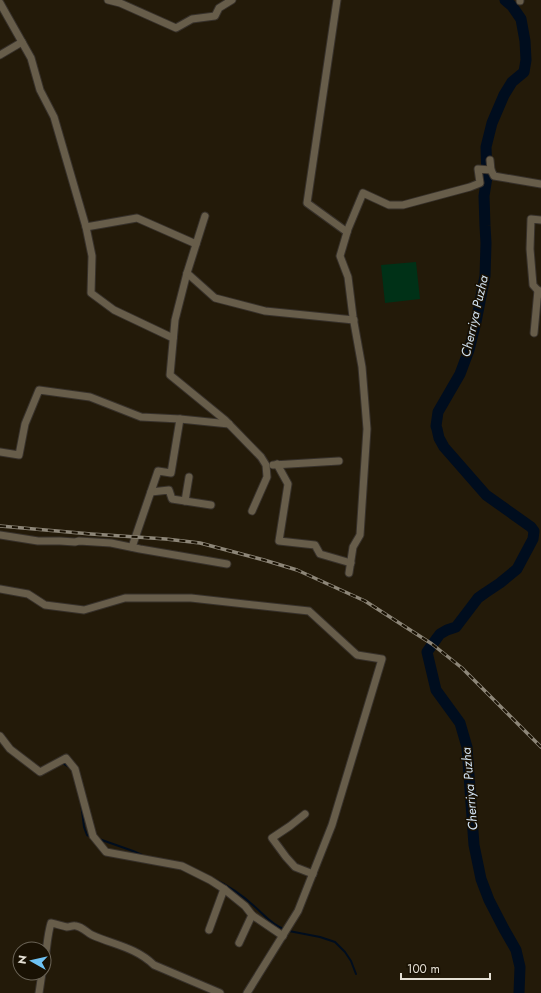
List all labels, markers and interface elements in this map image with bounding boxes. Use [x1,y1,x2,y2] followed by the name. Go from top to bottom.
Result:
[456,273,493,359] water label: Cherriya Puzha
[456,747,483,831] water label: Cherriya Puzha
[12,941,52,981] north arrow
[14,954,31,965] text: N
[401,955,490,981] scale bar
[407,960,440,978] text: 100 m

